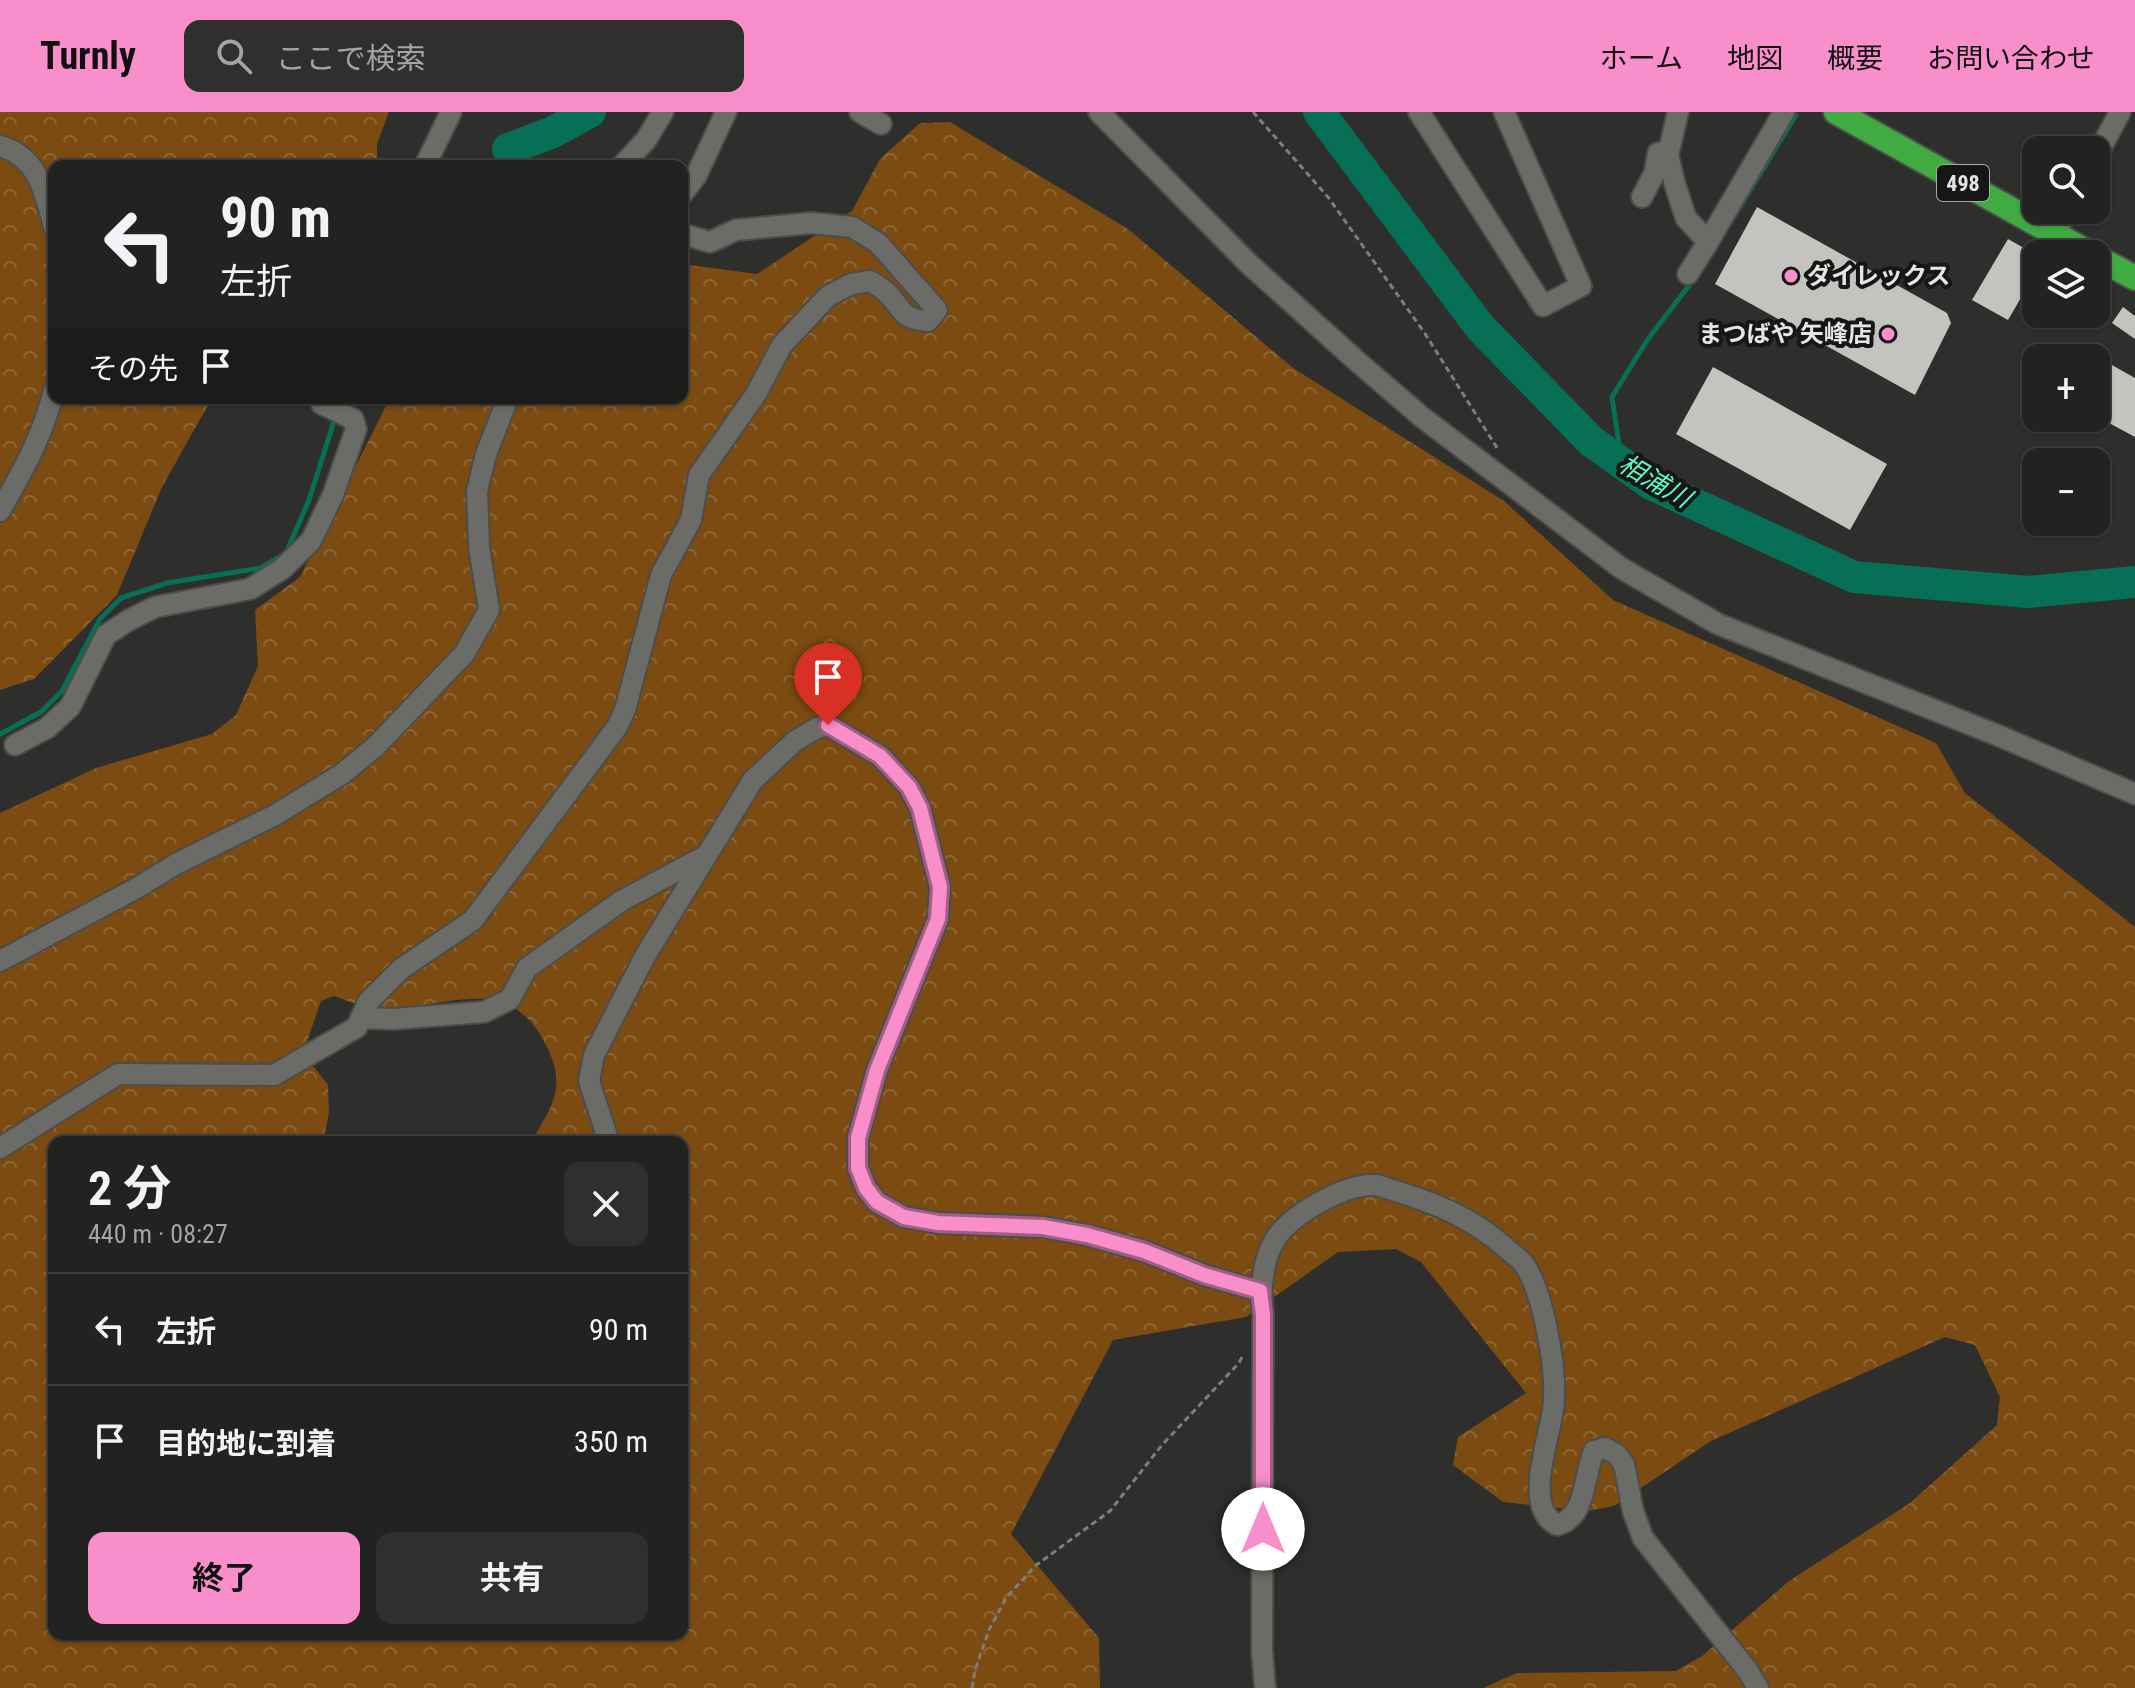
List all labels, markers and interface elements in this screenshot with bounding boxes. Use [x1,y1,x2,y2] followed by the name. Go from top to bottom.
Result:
[184,20,744,92] search box
[40,34,136,78] text: Turnly
[212,34,256,78] icon: search
[276,41,426,76] text: ここで検索
[1600,42,1683,75] text: ホーム
[1727,42,1783,75] text: 地図
[1827,42,1883,75] text: 概要
[1927,42,2095,75] text: お問い合わせ
[2022,136,2110,536] map controls
[2022,136,2110,224] button: search
[1937,165,1989,201] road number: 498
[220,185,331,251] text: 90 m
[88,192,192,296] icon: left
[2022,240,2110,328] button: layers
[220,261,292,303] text: 左折
[1807,262,1950,290] place label: ダイレックス
[1782,267,1800,285] marker: ダイレックス
[1698,320,1872,348] place label: まつばや 矢峰店
[1879,325,1897,343] marker: まつばや 矢峰店
[194,344,238,388] icon: arrive
[2022,344,2110,432] button: +
[88,351,178,386] text: その先
[2022,448,2110,536] button: −
[1614,449,1699,515] water label: 相浦川
[794,643,862,725] pin
[806,655,850,699] icon: arrive
[88,1160,171,1217] text: 2 分
[564,1162,648,1246] button: close
[88,1219,228,1249] text: 440 m · 08:27
[88,1307,132,1351] icon: left
[589,1312,648,1347] text: 90 m
[156,1314,216,1349] text: 左折
[88,1419,132,1463] icon: arrive
[574,1424,648,1459] text: 350 m
[156,1426,336,1461] text: 目的地に到着
[1221,1487,1305,1571] position arrow
[88,1532,360,1624] button: 終了
[376,1532,648,1624] button: 共有

